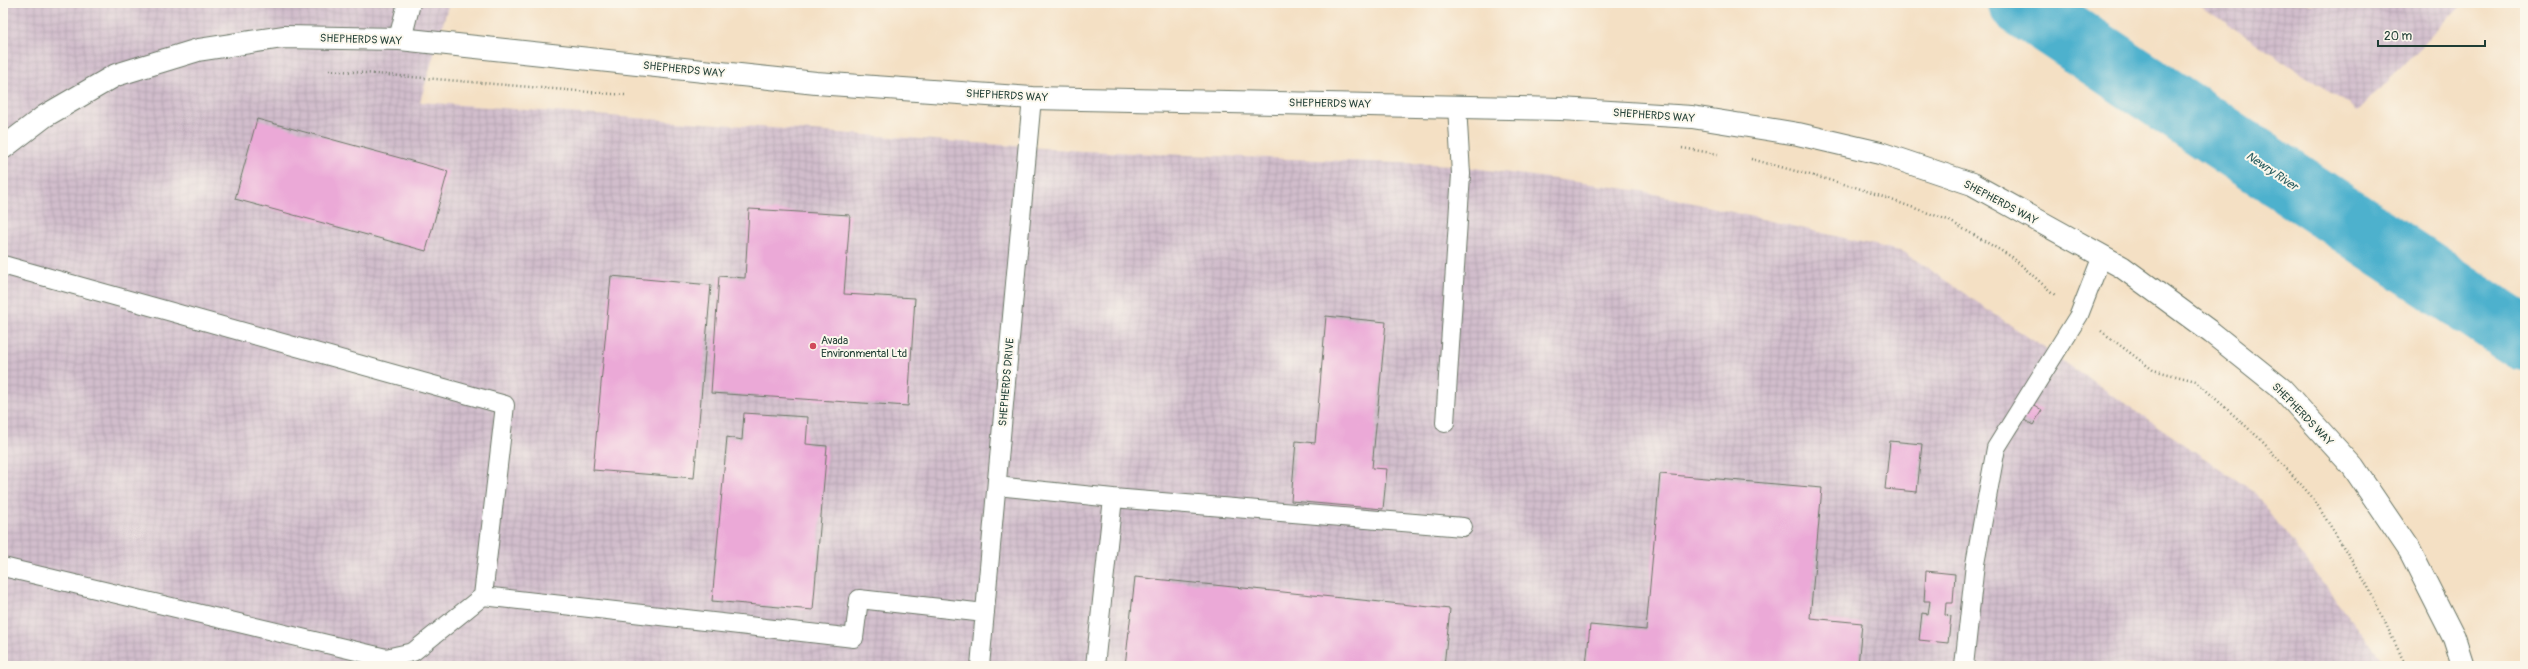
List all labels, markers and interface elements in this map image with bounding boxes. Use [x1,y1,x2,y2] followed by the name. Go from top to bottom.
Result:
[2378,22,2485,48] scale bar
[2384,29,2413,44] text: 20 m
[320,32,403,47] street label: SHEPHERDS WAY
[642,59,726,80] street label: SHEPHERDS WAY
[966,87,1049,104] street label: SHEPHERDS WAY
[1289,96,1372,111] street label: SHEPHERDS WAY
[1613,106,1696,125] street label: SHEPHERDS WAY
[2243,149,2302,195] water label: Newry River
[1961,177,2041,228] street label: SHEPHERDS WAY
[821,334,907,360] place label: Avada Environmental Ltd
[996,337,1017,427] street label: SHEPHERDS DRIVE
[808,341,818,351] marker: Avada Environmental Ltd
[2269,380,2336,449] street label: SHEPHERDS WAY

